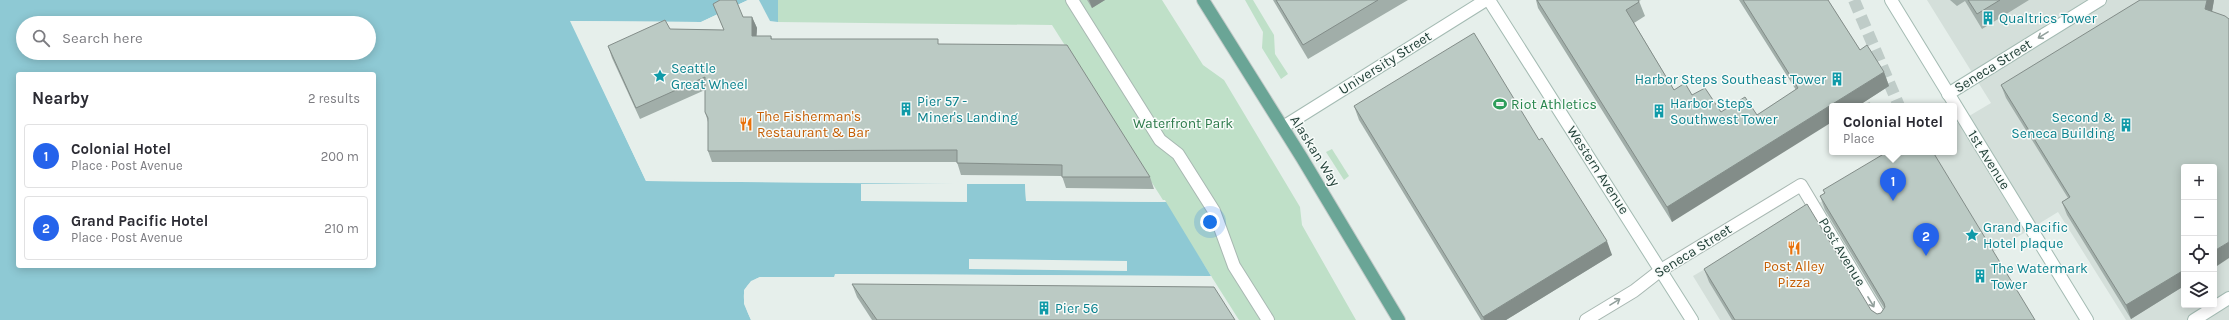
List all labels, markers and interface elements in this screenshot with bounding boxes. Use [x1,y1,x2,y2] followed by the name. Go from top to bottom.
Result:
[1980,10,1996,26] building icon: Qualtrics Tower
[1999,10,2098,27] place label: Qualtrics Tower
[16,16,376,60] search box
[30,27,52,49] icon: search
[1335,28,1435,98] street label: University Street
[62,29,143,47] text: Search here
[2037,32,2049,40] one-way arrow
[1951,35,2035,97] street label: Seneca Street
[671,60,748,93] place label: Seattle Great Wheel
[652,68,668,84] place icon: Seattle Great Wheel
[1635,71,1827,88] place label: Harbor Steps Southeast Tower
[1829,71,1845,87] building icon: Harbor Steps Southeast Tower
[32,88,89,108] text: Nearby
[308,91,360,106] text: 2 results
[917,93,1018,126] place label: Pier 57 - Miner's Landing
[1670,95,1778,128] place label: Harbor Steps Southwest Tower
[1492,96,1508,112] sports icon: Riot Athletics
[1511,96,1597,113] place label: Riot Athletics
[898,101,914,117] building icon: Pier 57 - Miner's Landing
[1651,103,1667,119] building icon: Harbor Steps Southwest Tower
[1829,103,1957,155] popup
[757,108,870,141] place label: The Fisherman's Restaurant & Bar
[2011,109,2115,142] place label: Second & Seneca Building
[1286,112,1344,190] street label: Alaskan Way
[1843,113,1943,131] text: Colonial Hotel
[1133,115,1233,132] park label: Waterfront Park
[738,116,754,132] restaurant icon: The Fisherman's Restaurant & Bar
[2118,117,2134,133] building icon: Second & Seneca Building
[1563,123,1633,217] street label: Western Avenue
[1964,127,2014,193] street label: 1st Avenue
[1843,131,1874,146] text: Place
[71,140,171,158] text: Colonial Hotel
[44,149,48,164] text: 1
[321,149,359,164] text: 200 m
[71,158,183,173] text: Place · Post Avenue
[2181,164,2217,308] map controls
[2181,164,2217,200] button: +
[1880,168,1906,201] pin: 1
[2181,200,2217,236] button: −
[71,212,208,230] text: Grand Pacific Hotel
[1200,212,1220,232] your location
[1815,214,1869,290] street label: Post Avenue
[1983,219,2068,252] place label: Grand Pacific Hotel plaque
[1651,220,1735,282] street label: Seneca Street
[42,221,50,236] text: 2
[324,221,359,236] text: 210 m
[1913,223,1939,256] pin: 2
[1964,227,1980,243] place icon: Grand Pacific Hotel plaque
[71,230,183,245] text: Place · Post Avenue
[2181,236,2217,272] button: locate
[1786,240,1802,256] restaurant icon: Post Alley Pizza
[1764,258,1825,291] place label: Post Alley Pizza
[1991,260,2088,293] place label: The Watermark Tower
[1972,268,1988,284] building icon: The Watermark Tower
[2181,272,2217,308] button: layers
[1868,296,1876,308] one-way arrow
[1610,298,1621,306] one-way arrow
[1036,300,1052,316] building icon: Pier 56
[1055,300,1098,317] place label: Pier 56

